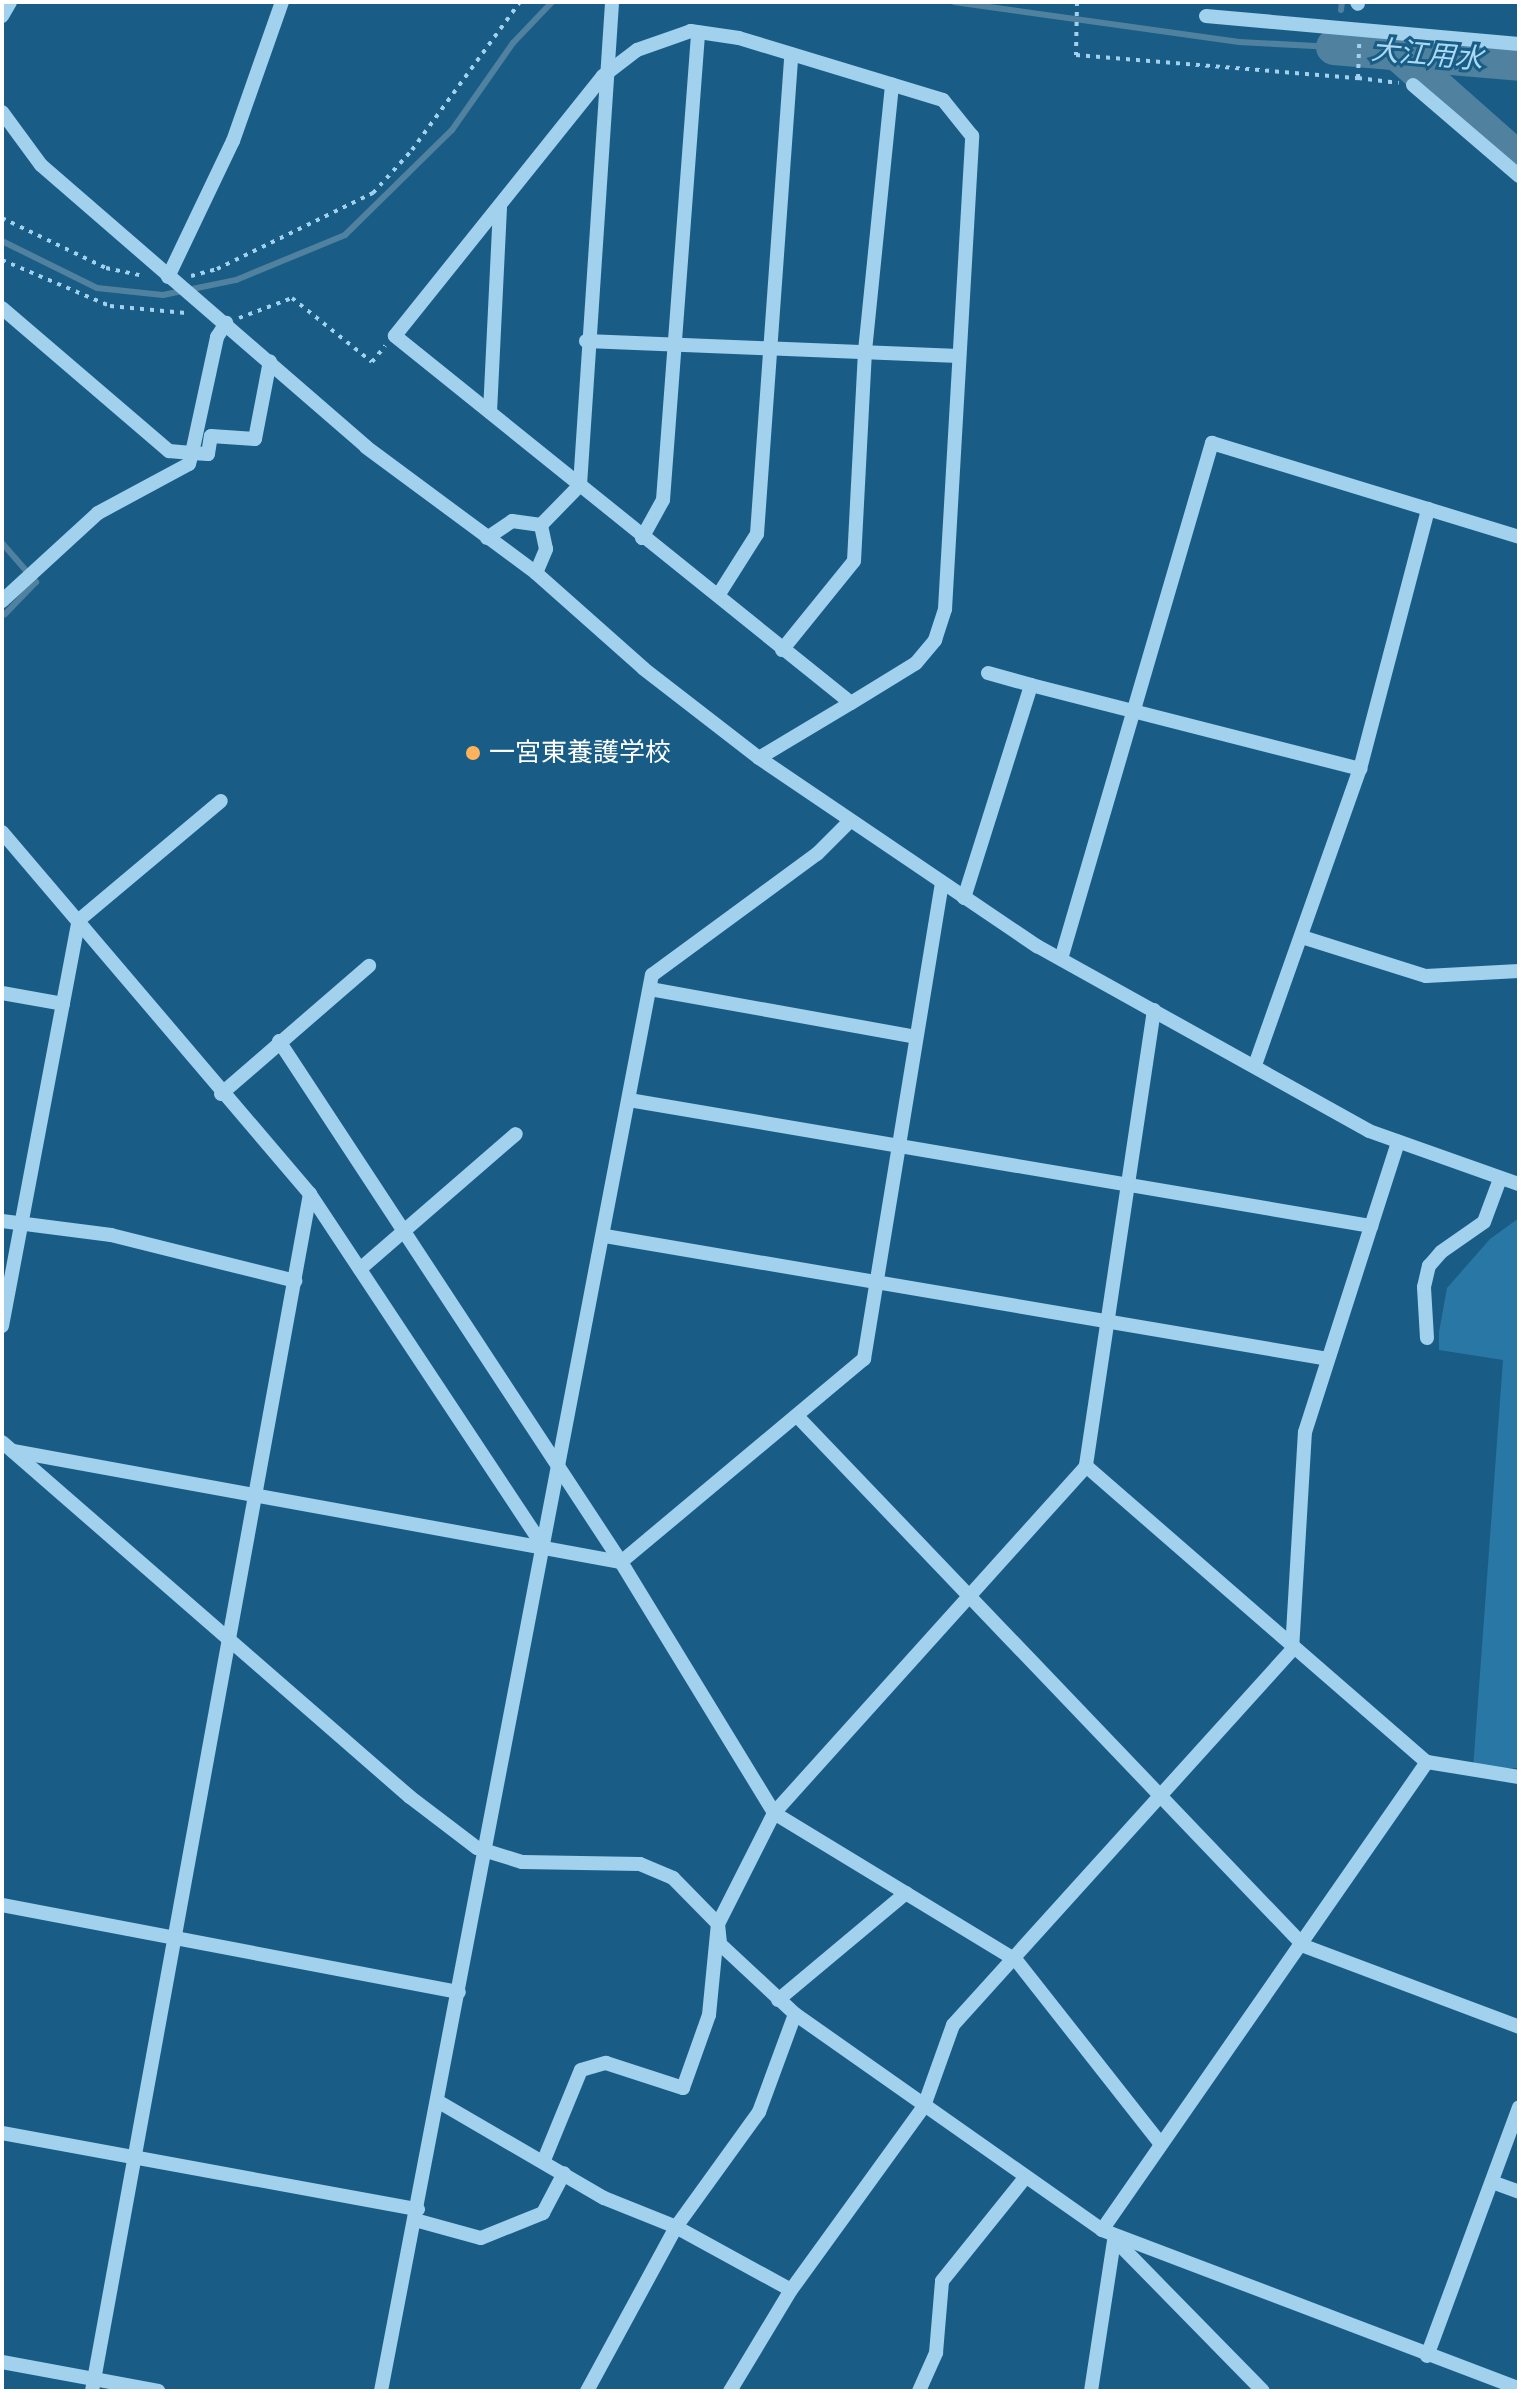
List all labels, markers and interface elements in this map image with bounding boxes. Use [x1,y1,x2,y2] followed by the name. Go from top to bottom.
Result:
[1370,33,1484,77] water label: 大江用水
[489,737,671,769] place label: 一宮東養護学校
[464,744,482,762] marker: 一宮東養護学校

